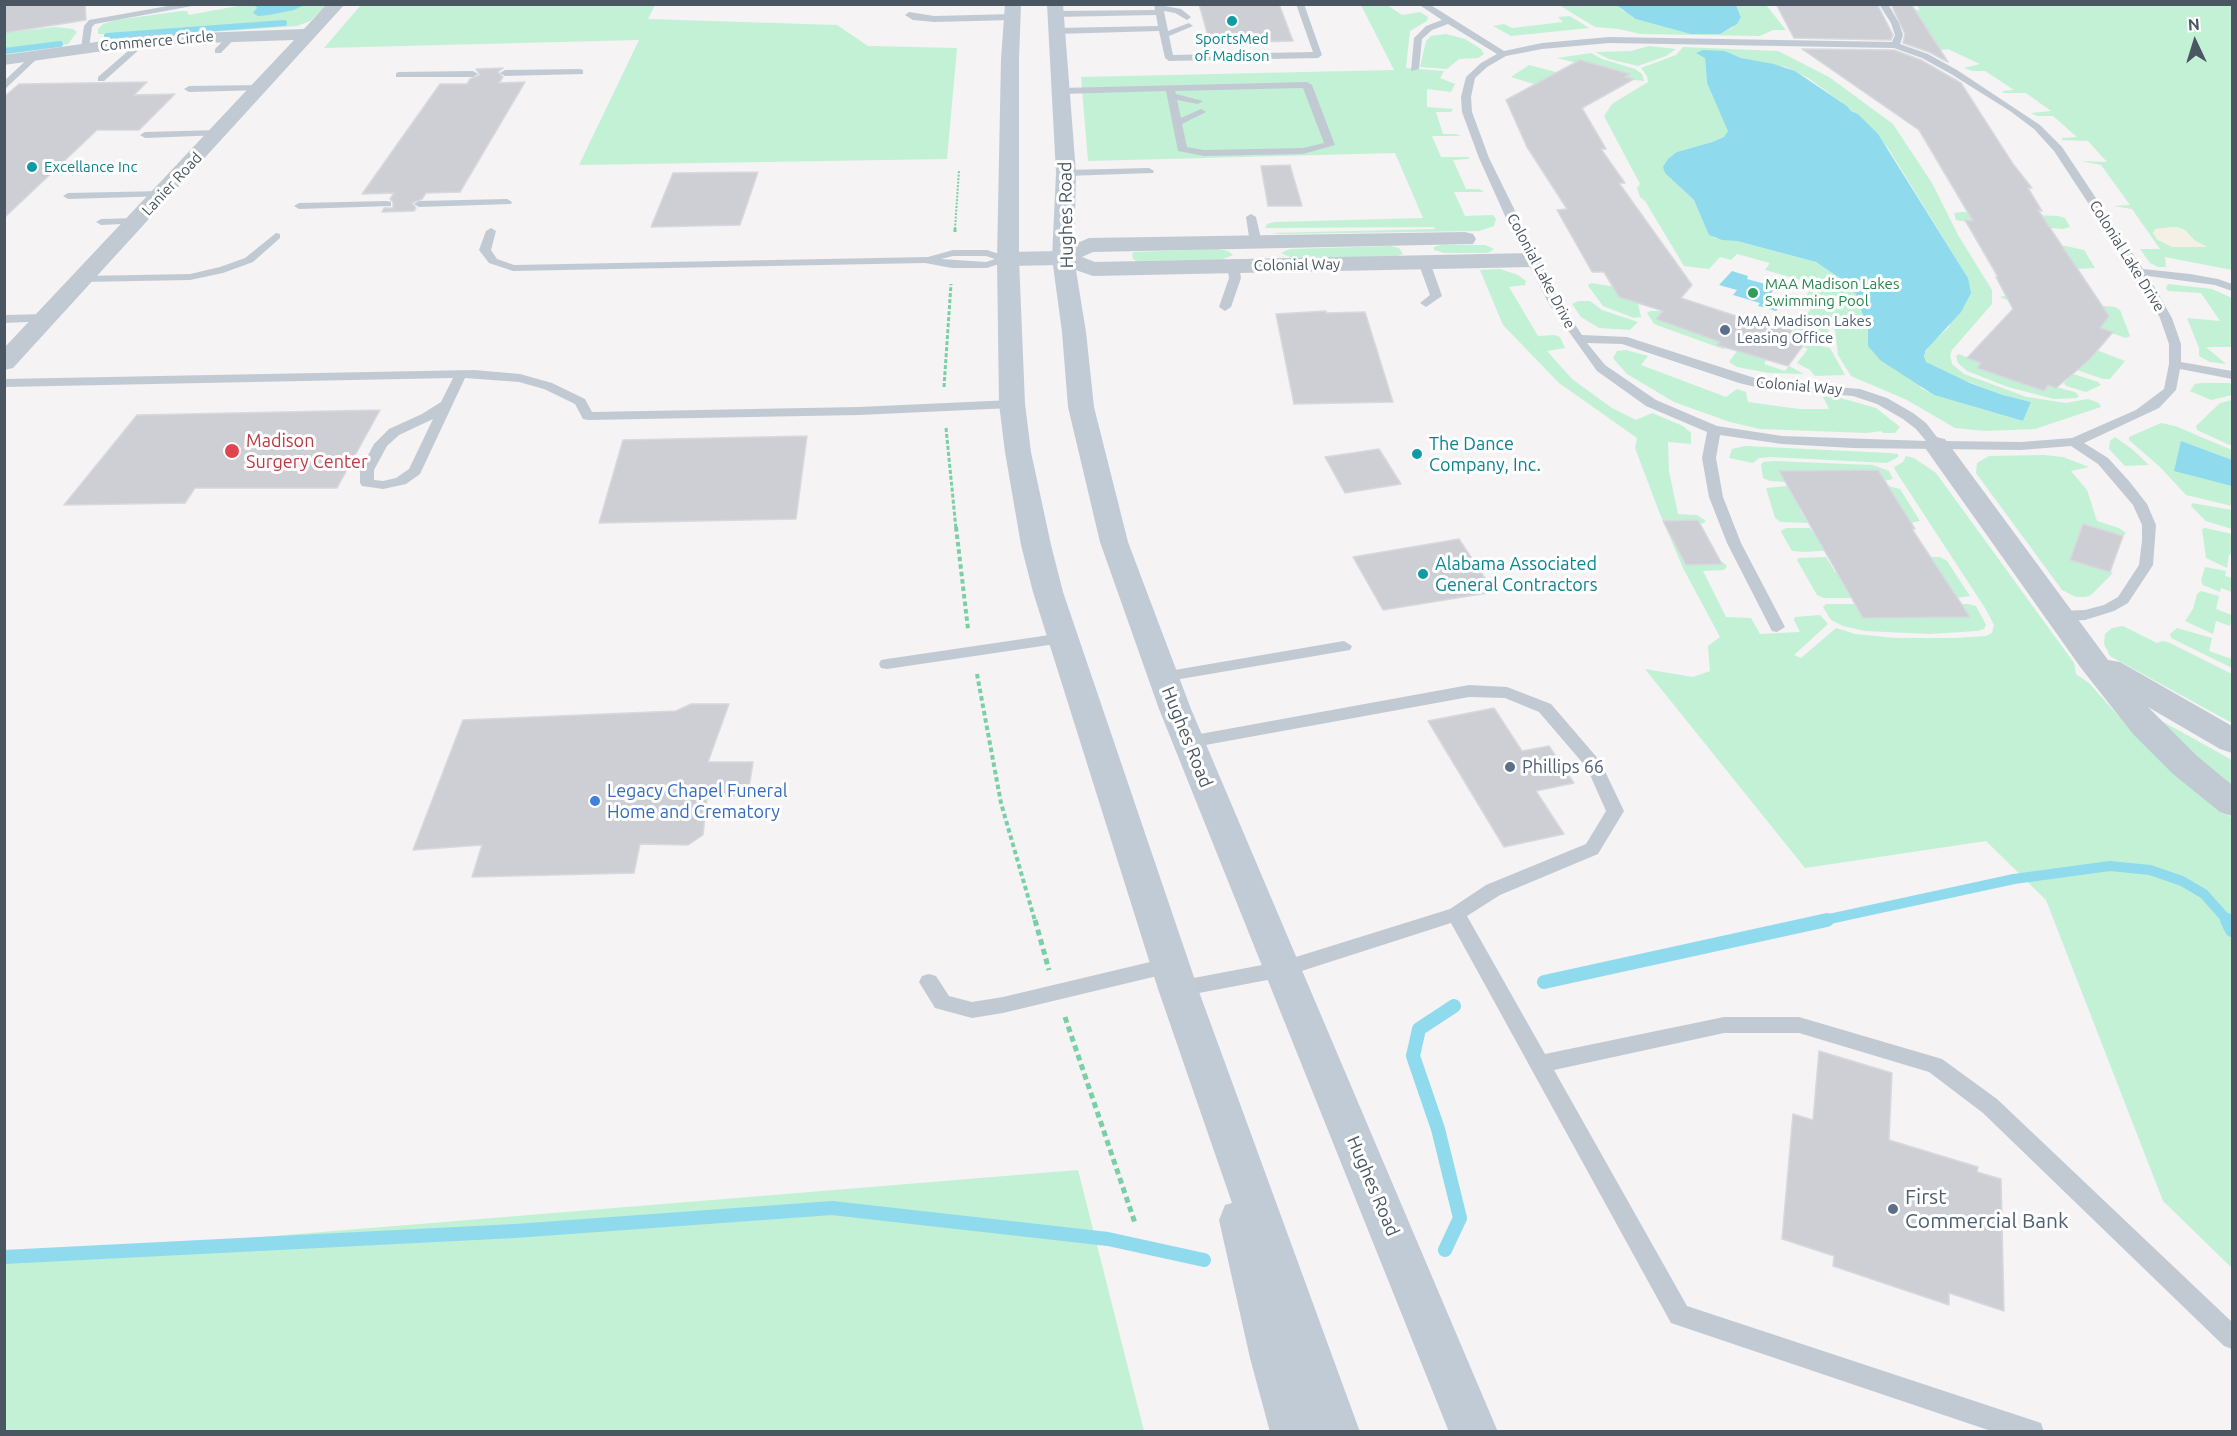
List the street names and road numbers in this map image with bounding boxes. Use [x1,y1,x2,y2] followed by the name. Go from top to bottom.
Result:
[99,27,215,55] street label: Commerce Circle
[138,149,206,219] street label: Lanier Road
[1054,161,1078,269] street label: Hughes Road
[2086,197,2168,315] street label: Colonial Lake Drive
[1503,210,1579,332] street label: Colonial Lake Drive
[1254,255,1340,275] street label: Colonial Way
[1755,373,1843,399] street label: Colonial Way
[1157,683,1217,791] street label: Hughes Road
[1342,1133,1404,1239] street label: Hughes Road

